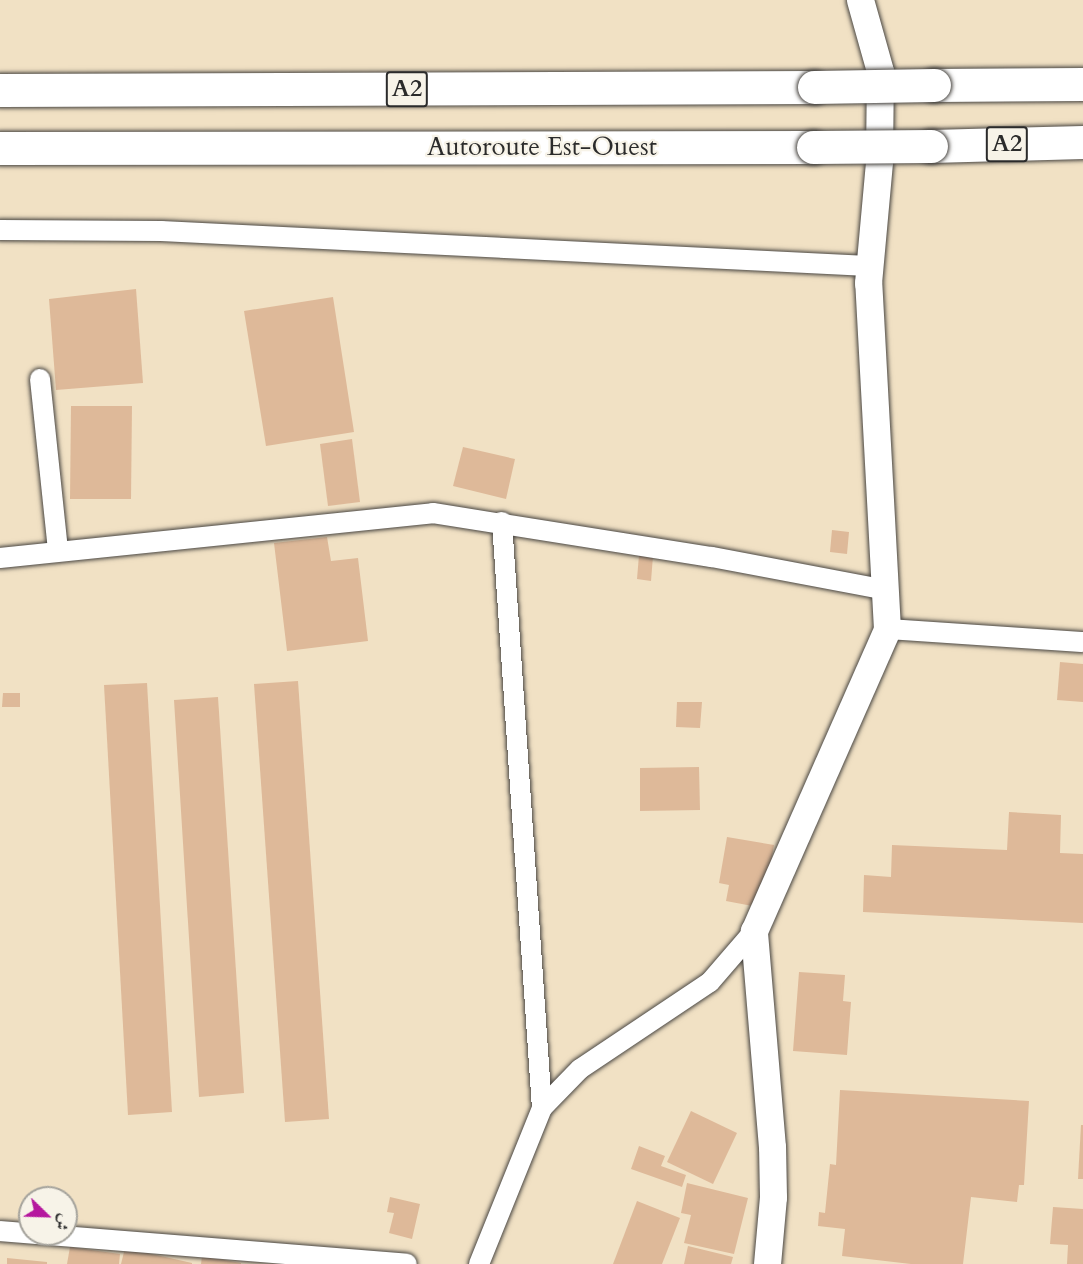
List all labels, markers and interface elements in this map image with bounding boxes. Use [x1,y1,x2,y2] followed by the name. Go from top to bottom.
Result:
[384,68,430,110] road number: A2
[984,123,1030,165] road number: A2
[427,131,657,163] street label: Autoroute Est-Ouest
[18,1186,78,1246] north arrow
[50,1211,76,1234] text: ش

